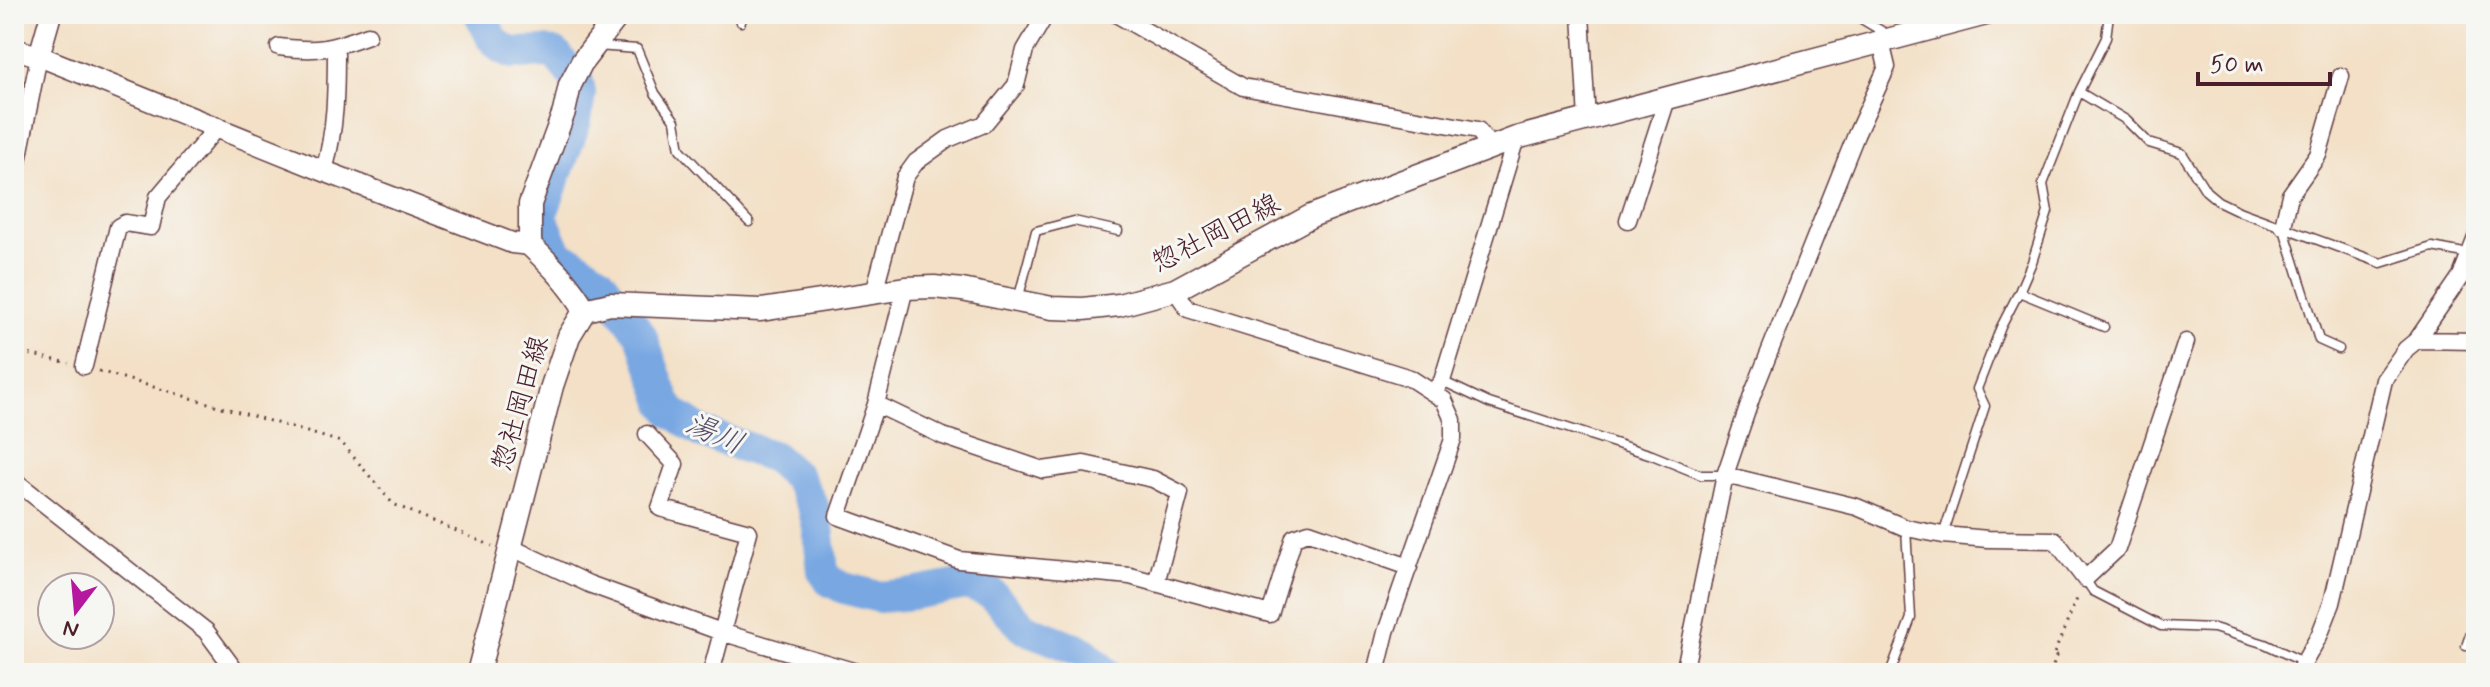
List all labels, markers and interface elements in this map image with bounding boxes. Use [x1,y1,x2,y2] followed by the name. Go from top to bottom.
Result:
[2198,36,2330,86] scale bar
[2210,50,2264,81] text: 50 m
[1145,186,1287,282] street label: 惣社岡田線
[484,331,558,476] street label: 惣社岡田線
[679,404,750,464] water label: 湯川
[36,571,116,651] north arrow
[60,613,82,644] text: N

